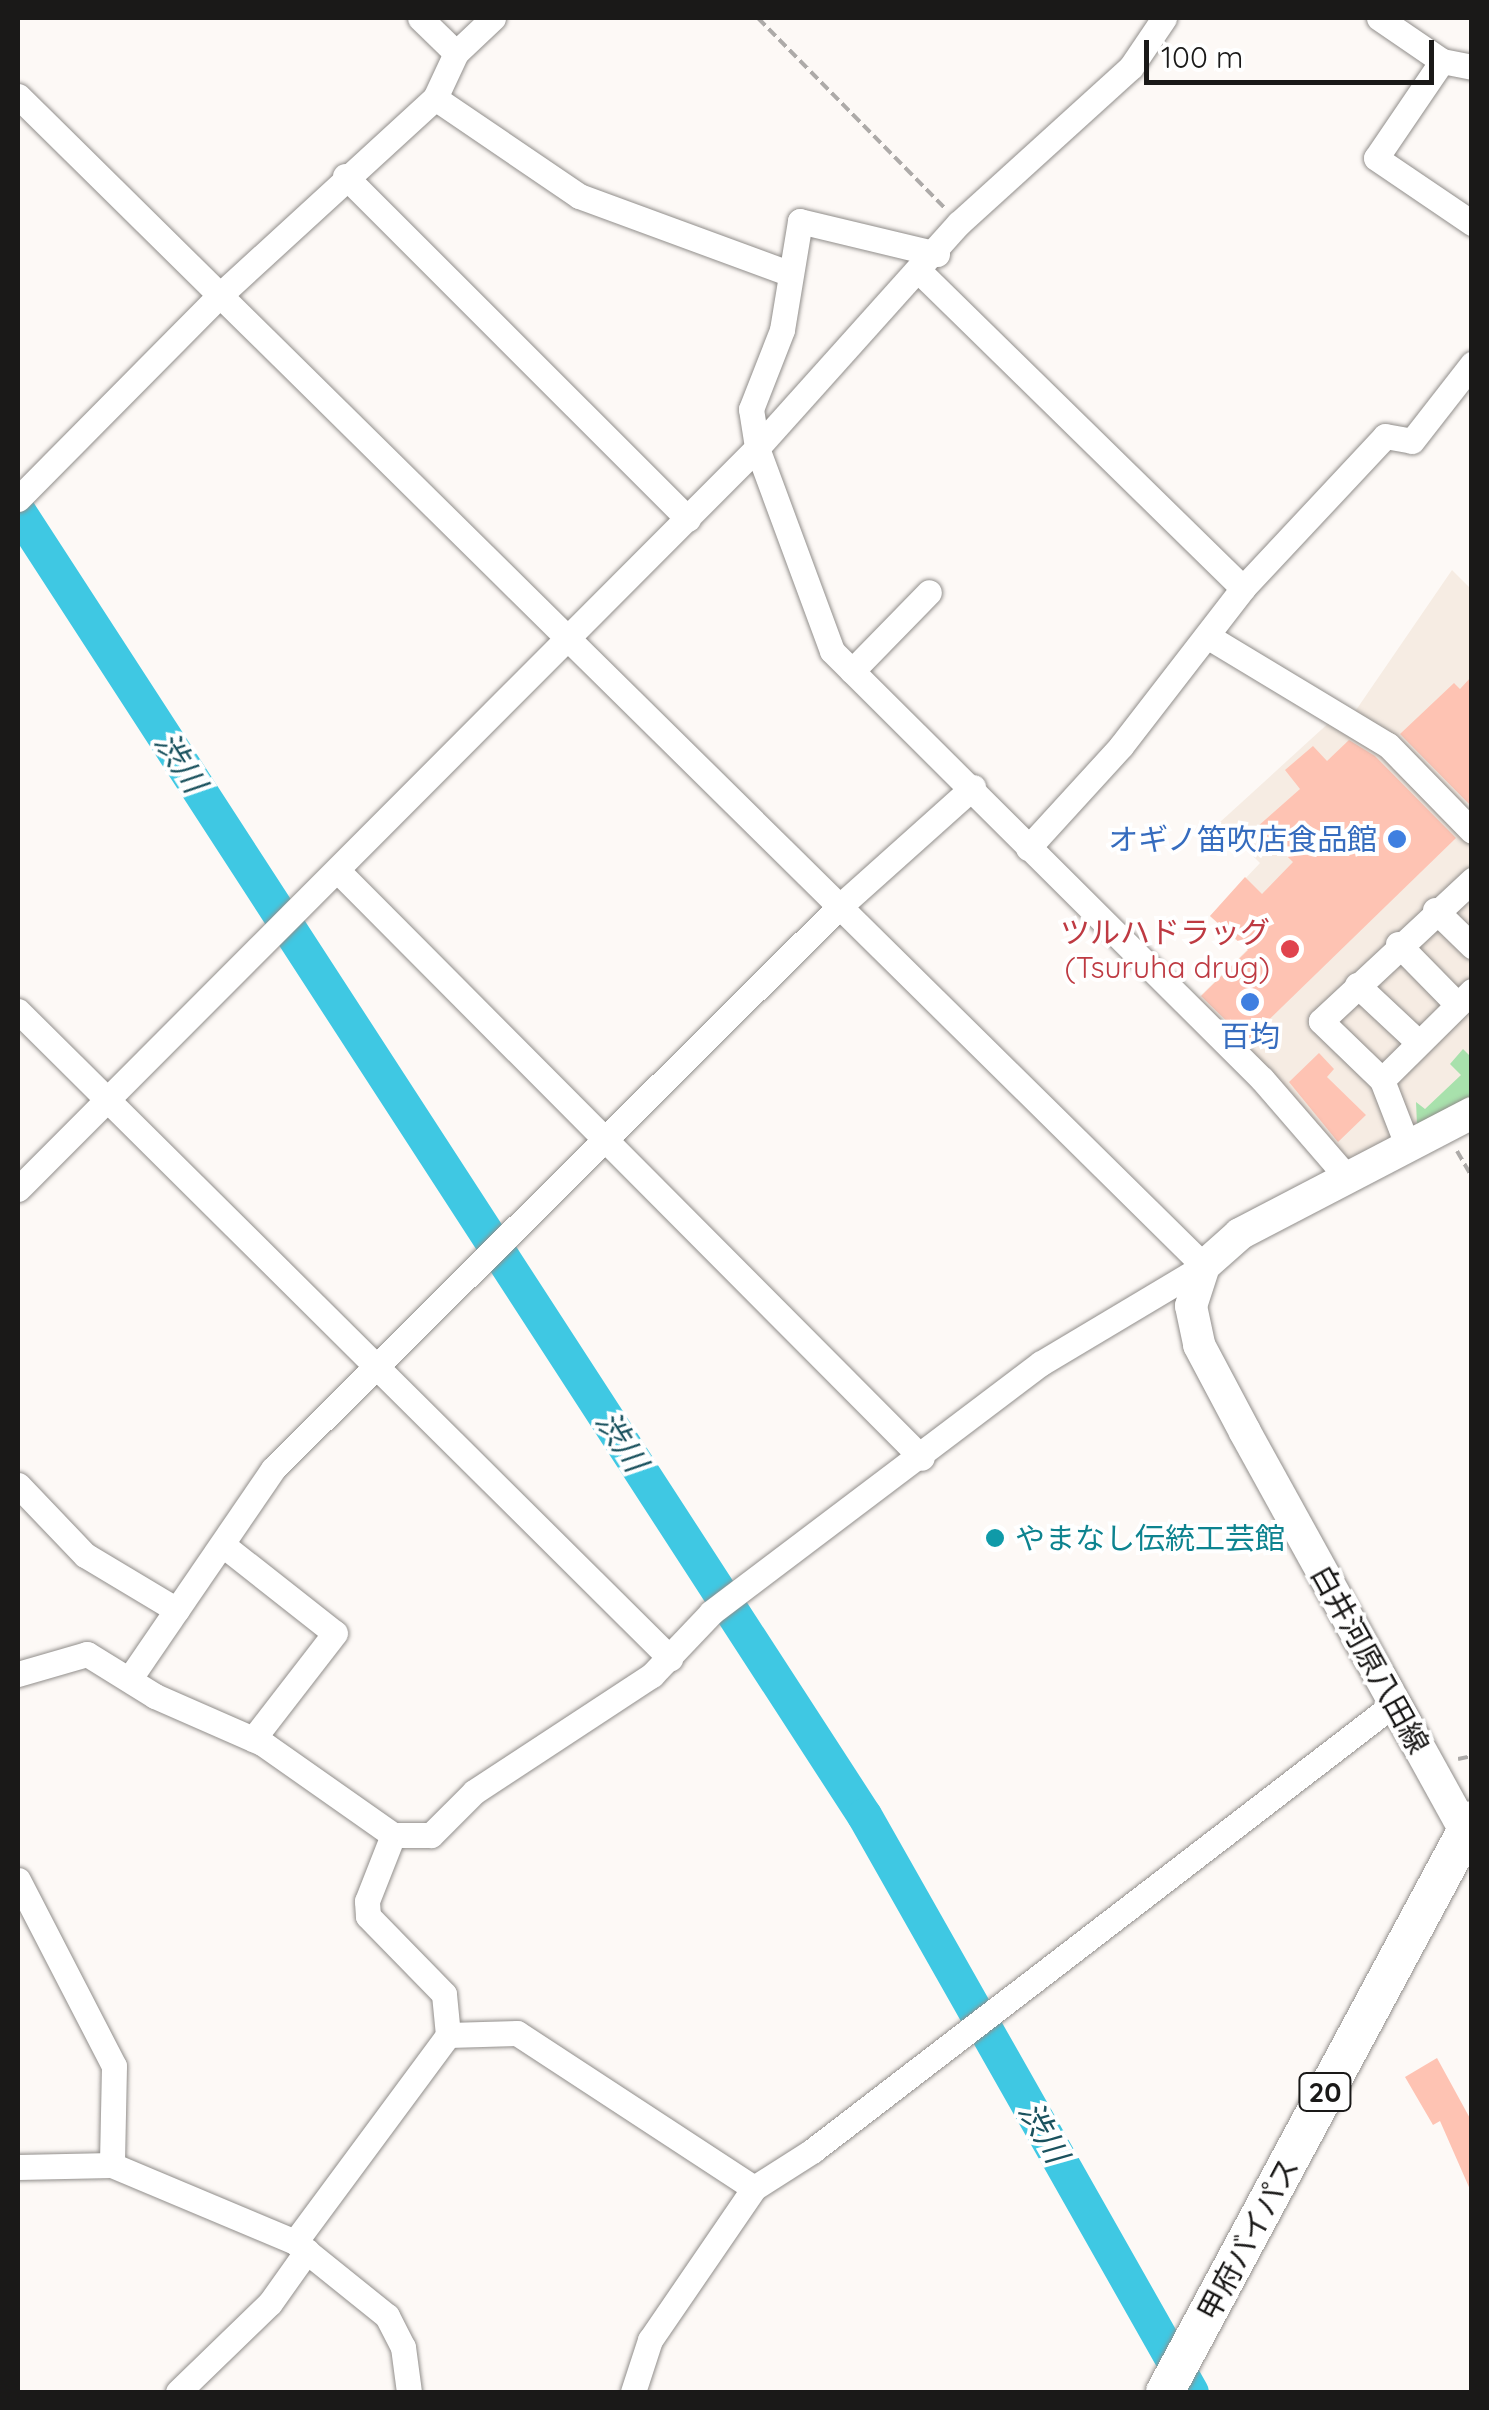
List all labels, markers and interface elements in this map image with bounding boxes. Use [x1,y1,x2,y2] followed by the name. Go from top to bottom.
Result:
[1149,20,1439,82] scale bar
[1161,38,1243,76] text: 100 m
[147,725,215,799] water label: 渋川
[1107,821,1377,857] place label: オギノ笛吹店食品館
[1386,828,1408,850] marker: オギノ笛吹店食品館
[1060,914,1270,984] place label: ツルハドラッグ (Tsuruha drug)
[1279,938,1301,960] marker: ツルハドラッグ (Tsuruha drug)
[1239,991,1261,1013] marker: 百均
[1220,1018,1280,1054] place label: 百均
[588,1404,656,1478] water label: 渋川
[1015,1520,1285,1556] place label: やまなし伝統工芸館
[984,1527,1006,1549] marker: やまなし伝統工芸館
[1303,1558,1437,1760] street label: 白井河原八田線
[1298,2069,1352,2115] road number: 20
[1011,2095,1077,2169] water label: 渋川
[1190,2151,1306,2327] street label: 甲府バイパス

